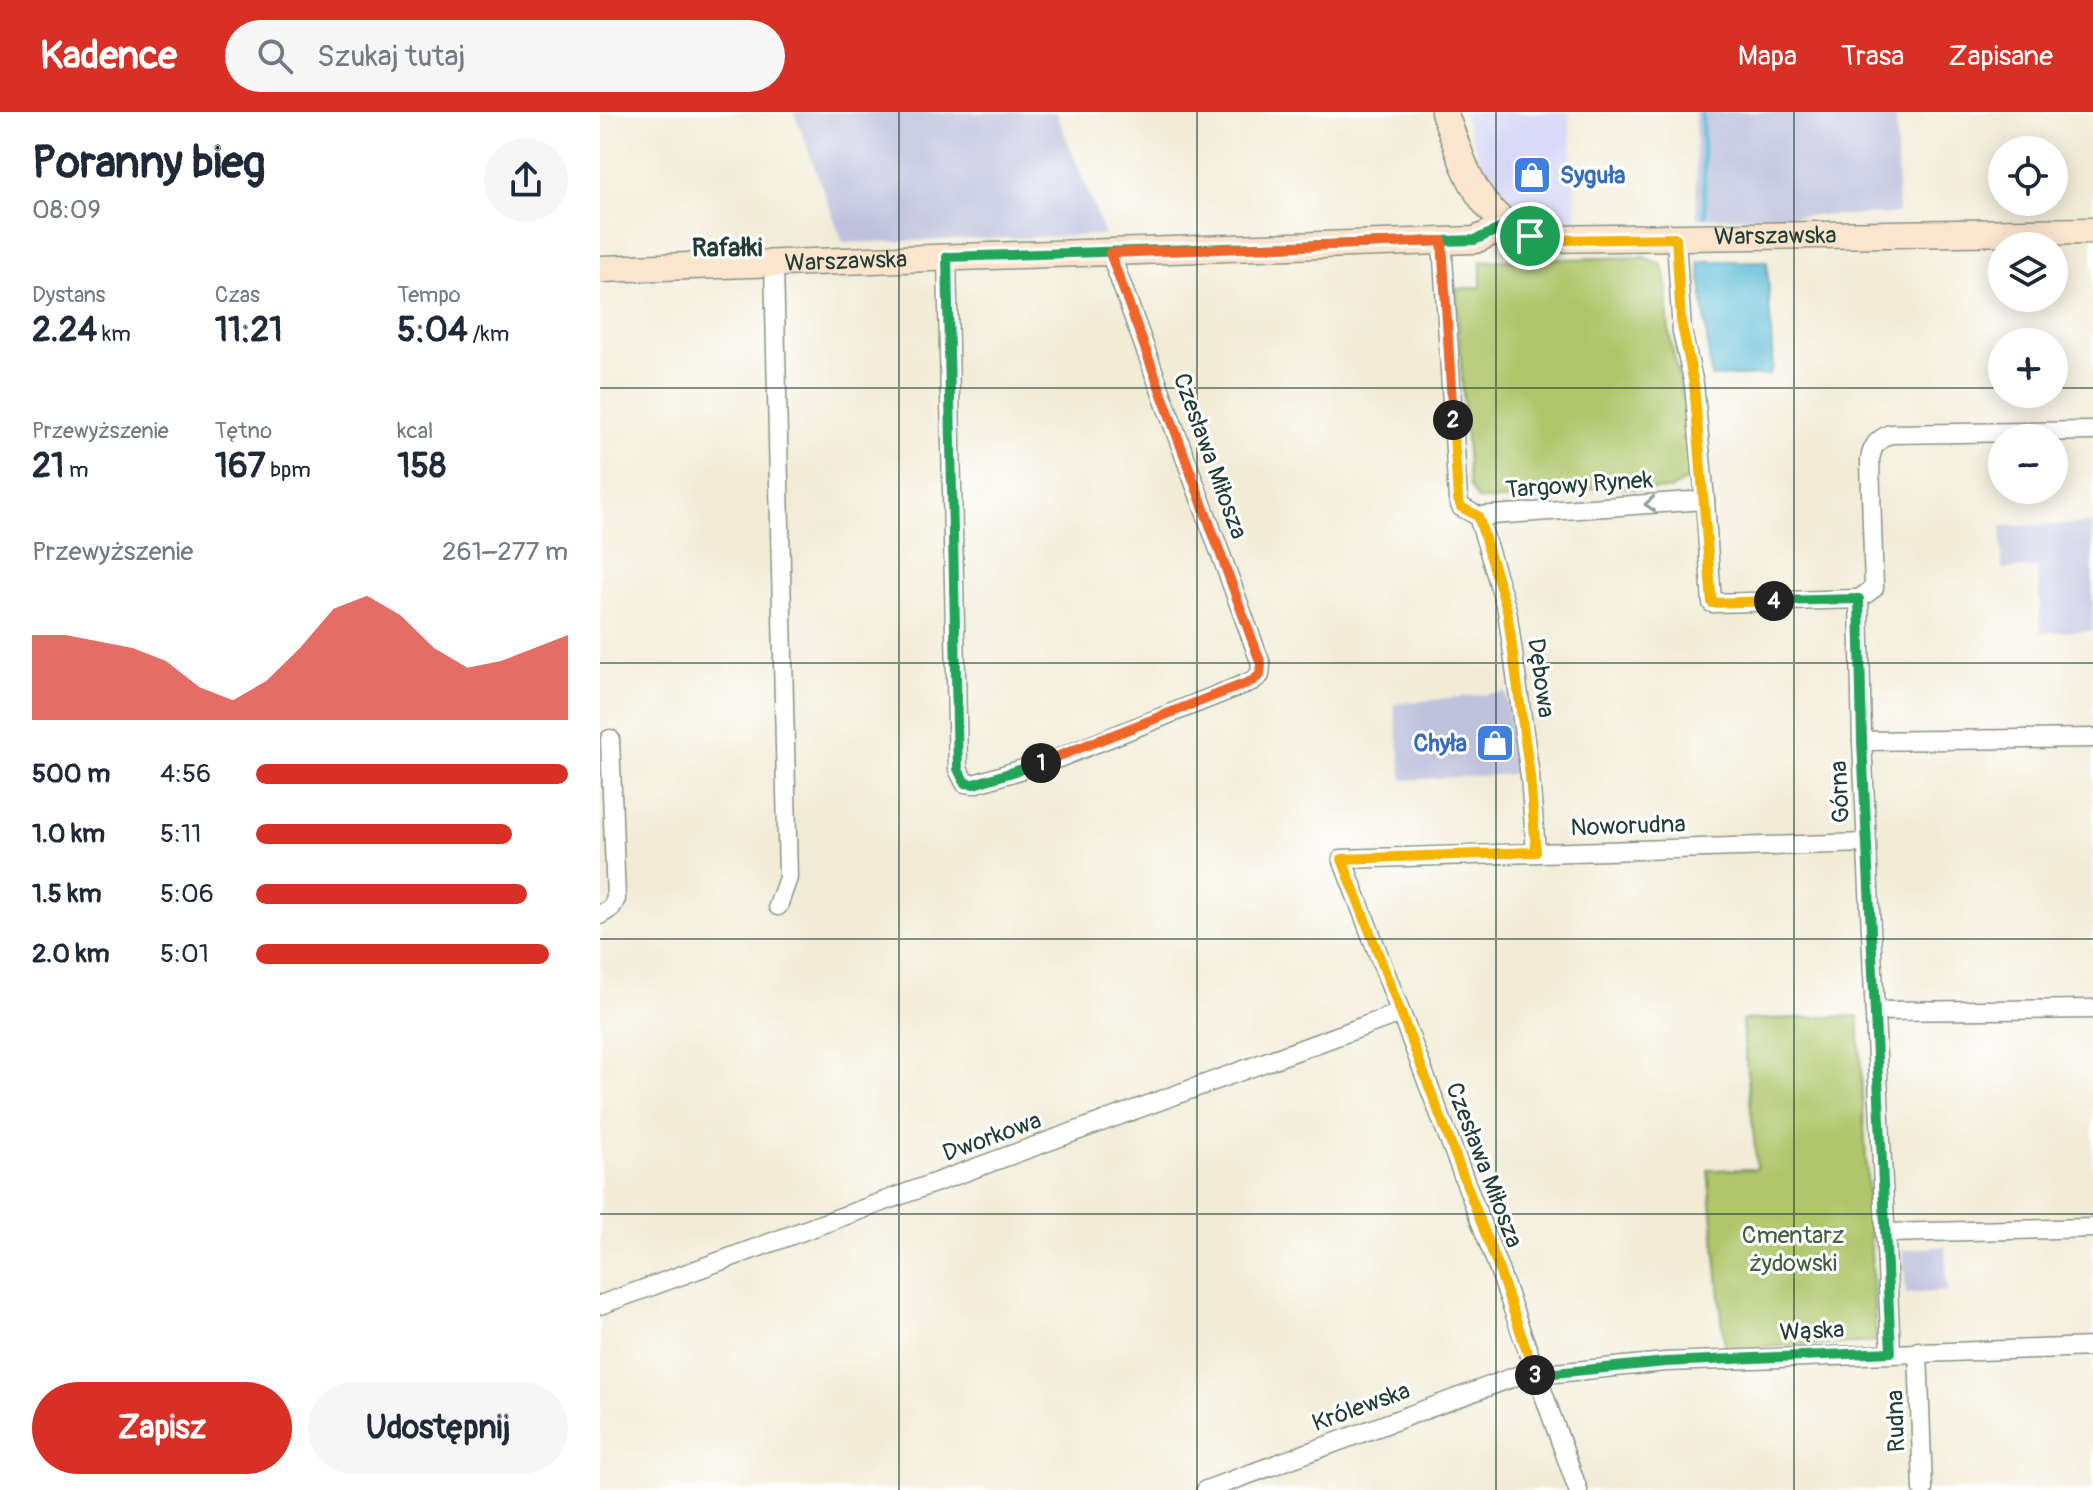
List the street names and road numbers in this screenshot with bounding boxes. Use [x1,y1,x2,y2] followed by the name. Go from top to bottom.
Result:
[1714,220,1837,251] street label: Warszawska
[784,244,908,277] street label: Warszawska
[1167,369,1253,543] street label: Czesława Miłosza
[1504,465,1654,505] street label: Targowy Rynek
[1521,637,1561,719] street label: Dębowa
[1824,760,1856,824] street label: Górna
[1570,810,1686,842] street label: Noworudna
[1439,1078,1529,1252] street label: Czesława Miłosza
[939,1106,1045,1168] street label: Dworkowa
[1779,1315,1845,1347] street label: Wąska
[1308,1376,1414,1438] street label: Królewska
[1880,1389,1912,1453] street label: Rudna

